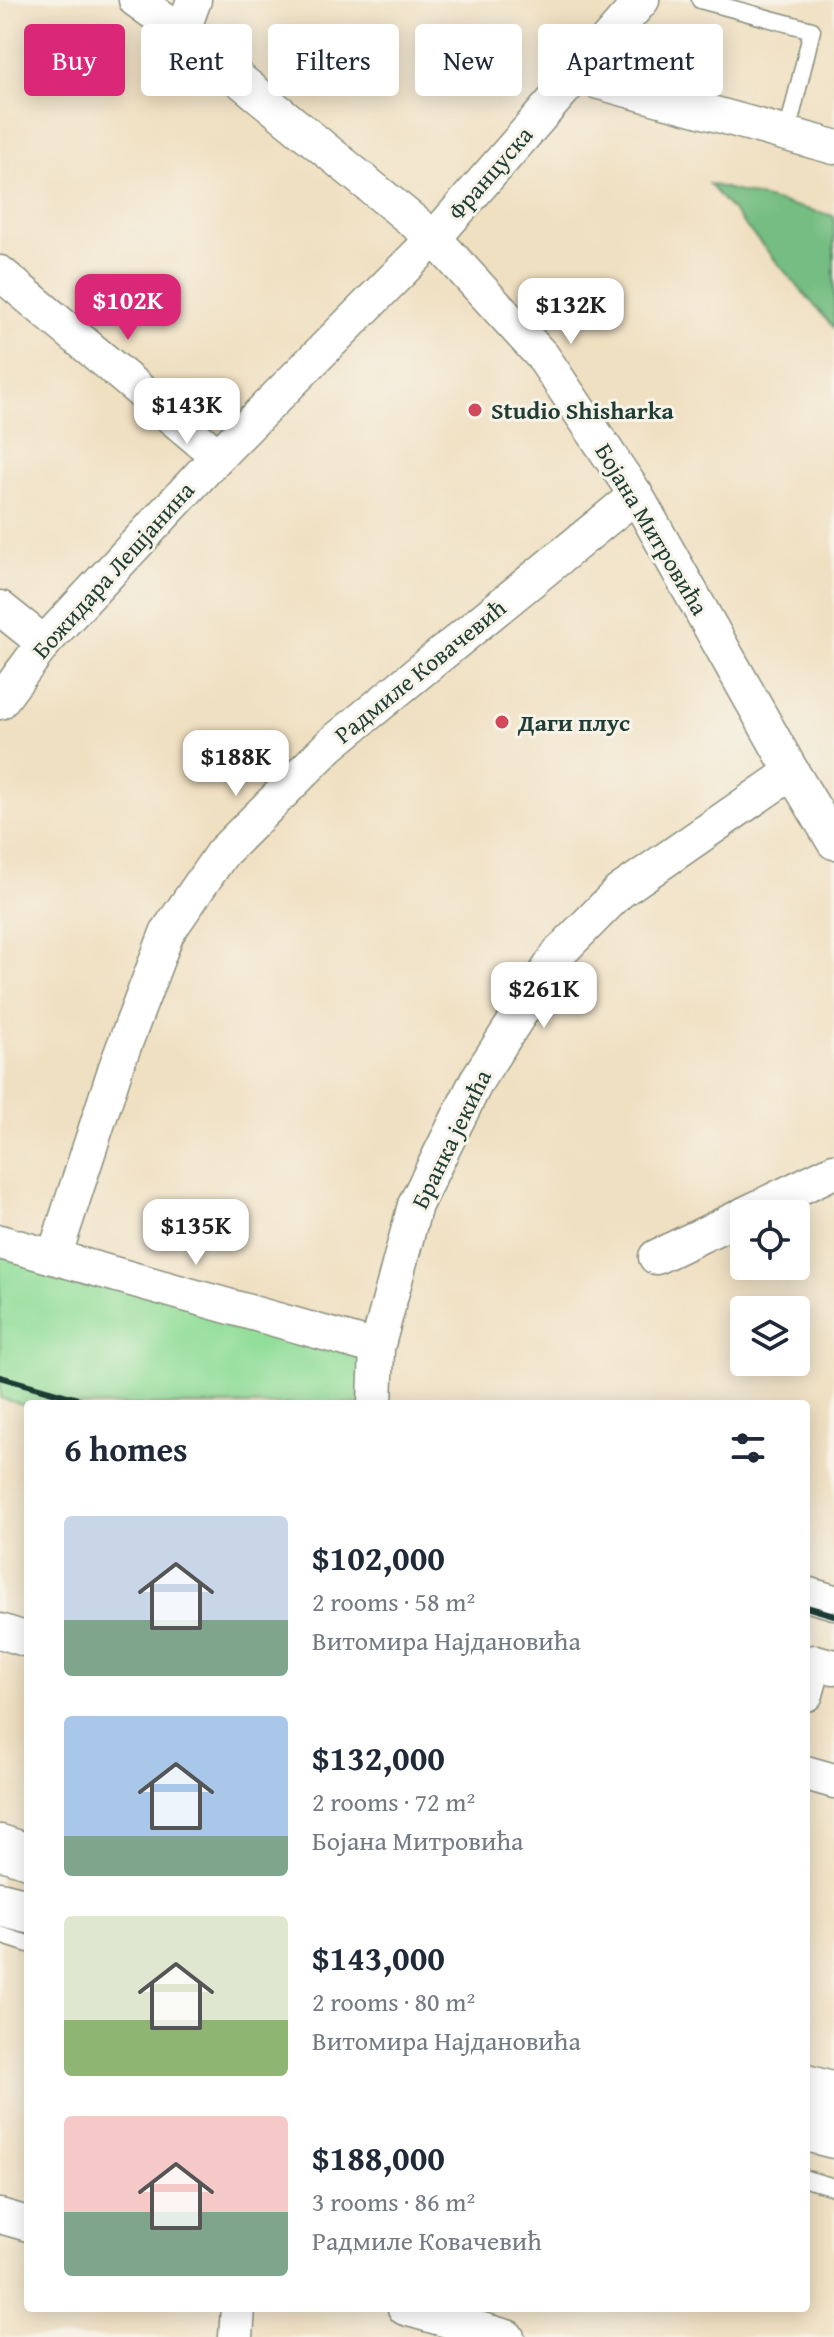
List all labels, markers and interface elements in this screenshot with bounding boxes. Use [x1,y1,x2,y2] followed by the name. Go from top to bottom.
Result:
[24,24,125,96] chip: Buy
[141,24,252,96] chip: Rent
[268,24,399,96] chip: Filters
[415,24,522,96] chip: New
[538,24,723,96] chip: Apartment
[439,118,541,228] street label: Француска
[72,274,184,342] pin: $102K
[515,278,627,346] pin: $132K
[93,280,163,319] text: $102K
[536,284,606,323] text: $132K
[131,378,243,446] pin: $143K
[152,384,222,423] text: $143K
[491,393,674,428] place label: Studio Shisharka
[466,401,484,419] marker: Studio Shisharka
[587,436,718,622] street label: Бојана Митровића
[24,473,203,666] street label: Божидара Лешјанина
[327,590,514,751] street label: Радмиле Ковачевић
[517,705,630,740] place label: Даги плус
[493,713,511,731] marker: Даги плус
[180,730,292,798] pin: $188K
[201,736,271,775] text: $188K
[488,962,600,1030] pin: $261K
[509,968,579,1007] text: $261K
[402,1063,500,1214] street label: Бранка јекића
[140,1199,252,1267] pin: $135K
[730,1200,810,1376] map controls
[730,1200,810,1280] button: locate
[161,1205,231,1244] text: $135K
[730,1296,810,1376] button: layers
[64,1424,188,1473] text: 6 homes
[726,1426,770,1470] icon: filters
[312,1533,445,1582] text: $102,000
[128,1548,224,1644] icon: home
[312,1582,475,1621] text: 2 rooms · 58 m²
[312,1621,581,1660] text: Витомира Најдановића
[312,1733,445,1782] text: $132,000
[128,1748,224,1844] icon: home
[312,1782,475,1821] text: 2 rooms · 72 m²
[312,1821,523,1860] text: Бојана Митровића
[312,1933,445,1982] text: $143,000
[128,1948,224,2044] icon: home
[312,1982,475,2021] text: 2 rooms · 80 m²
[312,2021,581,2060] text: Витомира Најдановића
[312,2133,445,2182] text: $188,000
[128,2148,224,2244] icon: home
[312,2182,475,2221] text: 3 rooms · 86 m²
[312,2221,542,2260] text: Радмиле Ковачевић

